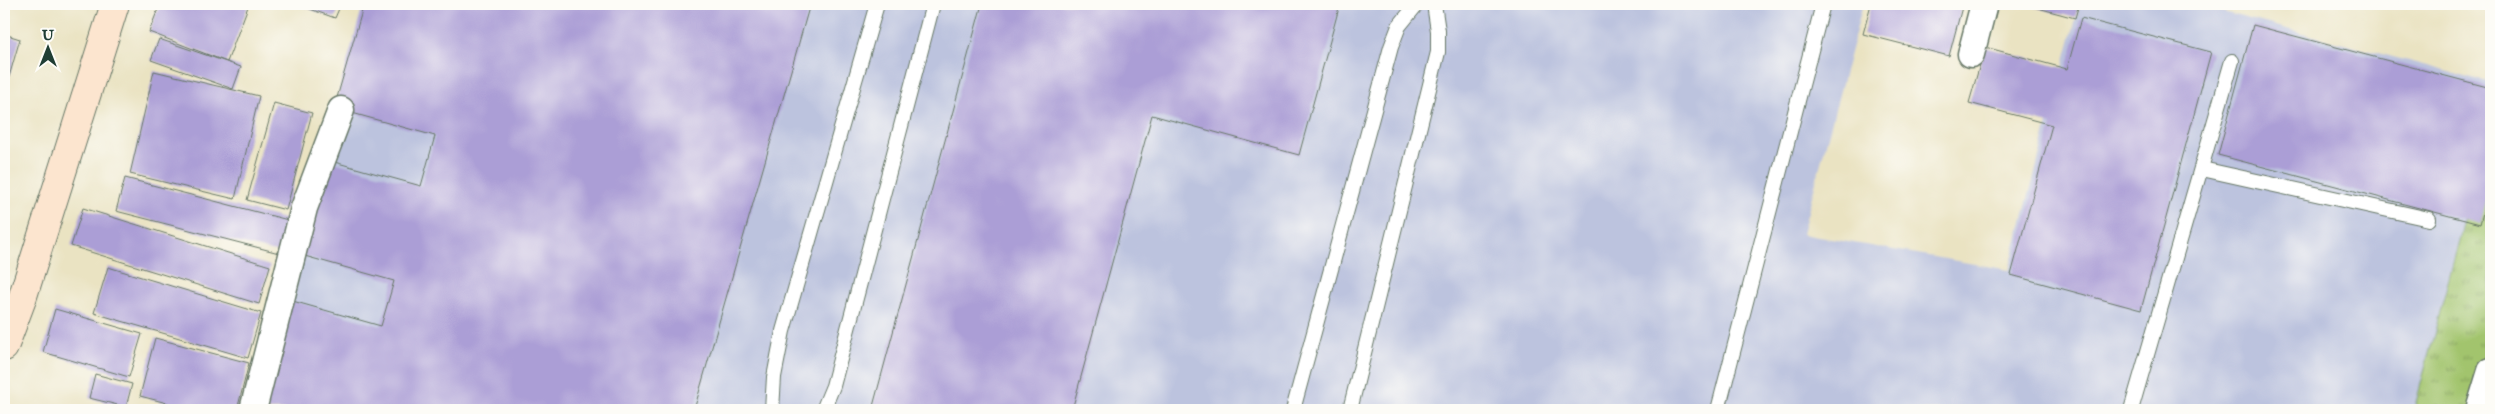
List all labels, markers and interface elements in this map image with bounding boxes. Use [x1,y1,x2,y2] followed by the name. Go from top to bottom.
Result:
[22,22,72,72] north arrow
[41,27,55,45] text: U

